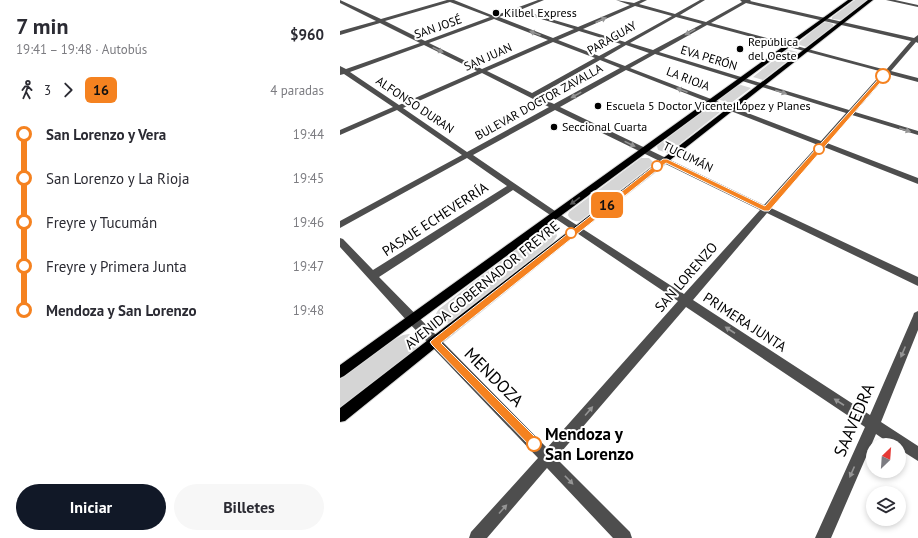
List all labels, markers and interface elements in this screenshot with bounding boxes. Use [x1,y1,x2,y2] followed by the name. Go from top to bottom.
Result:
[504,5,577,20] place label: Kilbel Express
[491,8,501,18] marker: Kilbel Express
[412,11,464,42] street label: SAN JOSÉ
[16,12,68,40] text: 7 min
[595,16,607,22] one-way arrow
[584,17,639,58] street label: PARAGUAY
[290,25,324,44] text: $960
[684,29,696,36] one-way arrow
[528,30,540,36] one-way arrow
[748,34,798,63] place label: República del Oeste
[461,39,514,74] street label: SAN JUAN
[16,41,147,58] text: 19:41 – 19:48 · Autobús
[679,42,739,73] street label: EVA PERÓN
[735,44,745,54] marker: República del Oeste
[432,46,443,53] one-way arrow
[472,60,605,143] street label: BULEVAR DOCTOR ZAVALLA
[664,63,712,94] street label: LA RIOJA
[875,68,891,84] unlabelled marker
[373,73,457,136] street label: ALFONSO DURAN
[16,79,38,101] icon: walk
[57,79,79,101] icon: forward
[93,81,109,99] text: 16
[44,82,51,99] text: 3
[270,82,324,99] text: 4 paradas
[676,86,688,92] one-way arrow
[775,89,787,95] one-way arrow
[570,92,582,98] one-way arrow
[606,98,811,113] place label: Escuela 5 Doctor Vicente López y Planes
[593,101,603,111] marker: Escuela 5 Doctor Vicente López y Planes
[562,119,647,134] place label: Seccional Cuarta
[549,122,559,132] marker: Seccional Cuarta
[46,125,166,144] text: San Lorenzo y Vera
[293,126,324,143] text: 19:44
[900,127,912,133] one-way arrow
[661,138,716,175] street label: TUCUMÁN
[624,141,635,147] one-way arrow
[813,143,825,155] unlabelled marker
[651,160,663,172] unlabelled marker
[46,169,190,188] text: San Lorenzo y La Rioja
[293,170,324,187] text: 19:45
[379,178,492,260] street label: PASAJE ECHEVERRÍA
[589,192,625,218] line badge: 16
[599,196,615,214] text: 16
[570,197,581,205] one-way arrow
[46,213,157,232] text: Freyre y Tucumán
[293,214,324,231] text: 19:46
[401,217,563,353] street label: AVENIDA GOBERNADOR FREYRE
[565,227,577,239] unlabelled marker
[651,238,721,316] street label: SAN LORENZO
[46,257,187,276] text: Freyre y Primera Junta
[293,258,324,275] text: 19:47
[700,288,791,356] street label: PRIMERA JUNTA
[46,301,197,320] text: Mendoza y San Lorenzo
[293,302,324,319] text: 19:48
[725,326,735,334] one-way arrow
[460,343,528,411] street label: MENDOZA
[900,346,906,358] one-way arrow
[829,380,879,460] street label: SAAVEDRA
[833,398,845,405] one-way arrow
[585,406,594,417] one-way arrow
[545,423,634,465] place label: Mendoza y San Lorenzo
[526,436,542,452] marker: Mendoza y San Lorenzo
[866,438,906,478] north arrow
[866,438,906,526] map controls
[849,466,855,477] one-way arrow
[565,475,574,486] one-way arrow
[16,484,166,530] button: Iniciar
[174,484,324,530] button: Billetes
[866,486,906,526] button: layers
[499,504,508,514] one-way arrow

